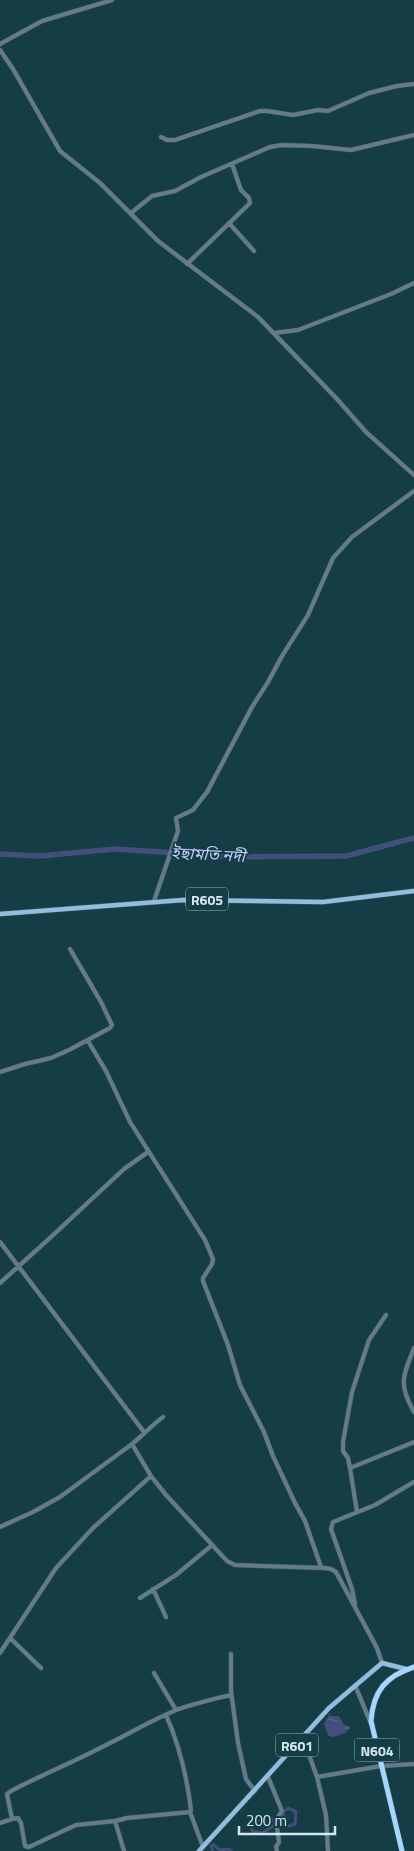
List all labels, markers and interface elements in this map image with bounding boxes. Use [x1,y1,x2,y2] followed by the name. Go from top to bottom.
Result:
[170,840,248,868] water label: ইছামতি নদী
[186,888,228,911] road number: R605
[276,1734,318,1756] road number: R601
[354,1738,400,1762] road number: N604
[239,1804,335,1836] scale bar
[246,1809,287,1832] text: 200 m

